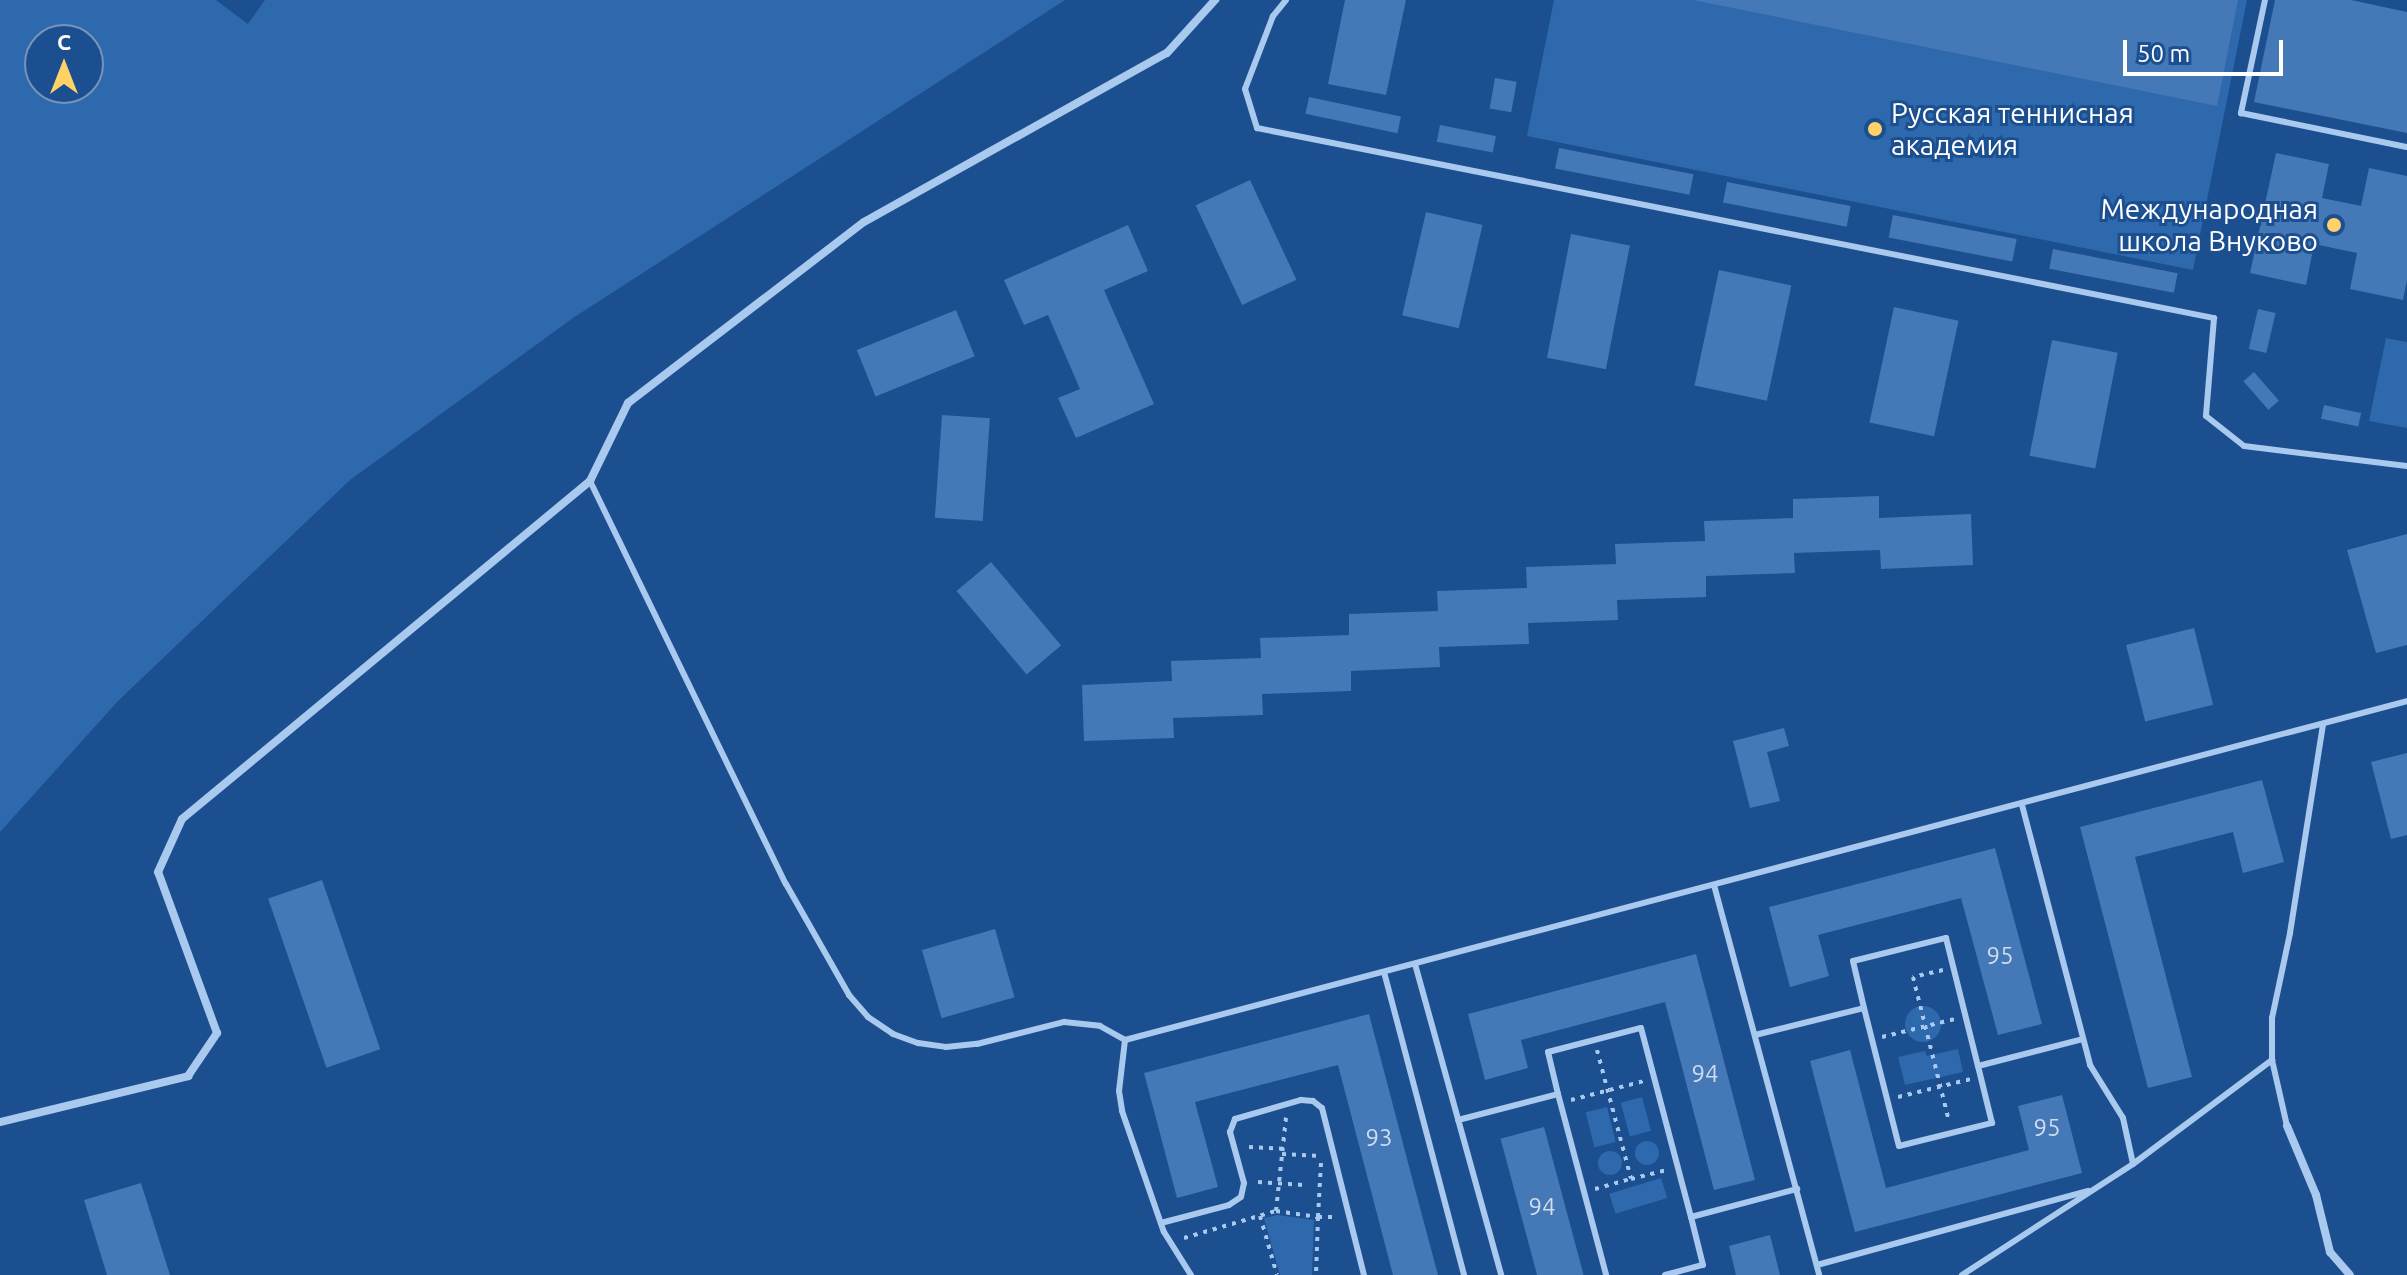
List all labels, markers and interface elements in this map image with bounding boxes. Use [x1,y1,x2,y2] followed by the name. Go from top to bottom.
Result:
[24,24,104,104] north arrow
[2127,24,2287,74] scale bar
[57,29,71,54] text: С
[2137,40,2190,67] text: 50 m
[1891,96,2134,162] place label: Русская теннисная академия
[1866,120,1884,138] marker: Русская теннисная академия
[2101,192,2318,258] place label: Международная школа Внуково
[2325,216,2343,234] marker: Международная школа Внуково
[1986,942,2014,970] house number: 95
[1691,1060,1719,1088] house number: 94
[2033,1114,2061,1142] house number: 95
[1365,1124,1393,1152] house number: 93
[1528,1193,1556,1221] house number: 94

